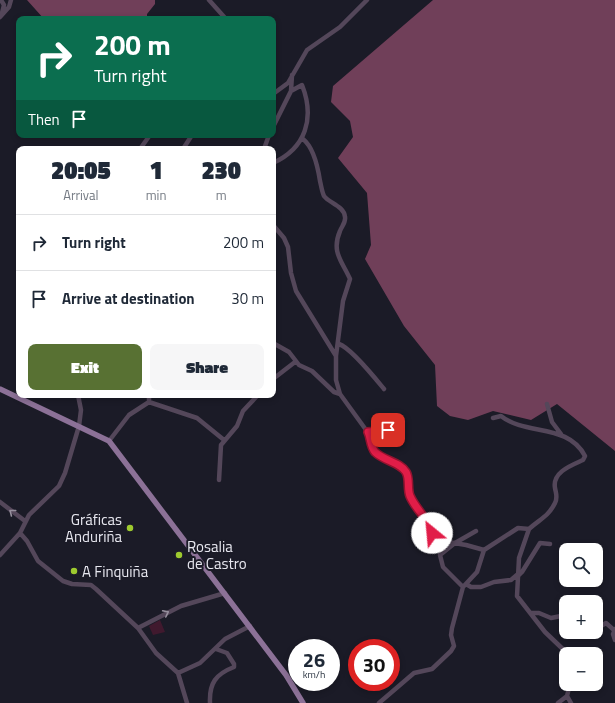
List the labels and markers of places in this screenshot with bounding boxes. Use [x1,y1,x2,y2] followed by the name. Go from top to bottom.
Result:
[371,413,405,447] pin
[65,508,122,548] place label: Gráficas Anduriña
[125,523,135,533] marker: Gráficas Anduriña
[187,535,247,575] place label: Rosalia de Castro
[174,550,184,560] marker: Rosalia de Castro
[82,560,149,583] place label: A Finquiña
[69,566,79,576] marker: A Finquiña

